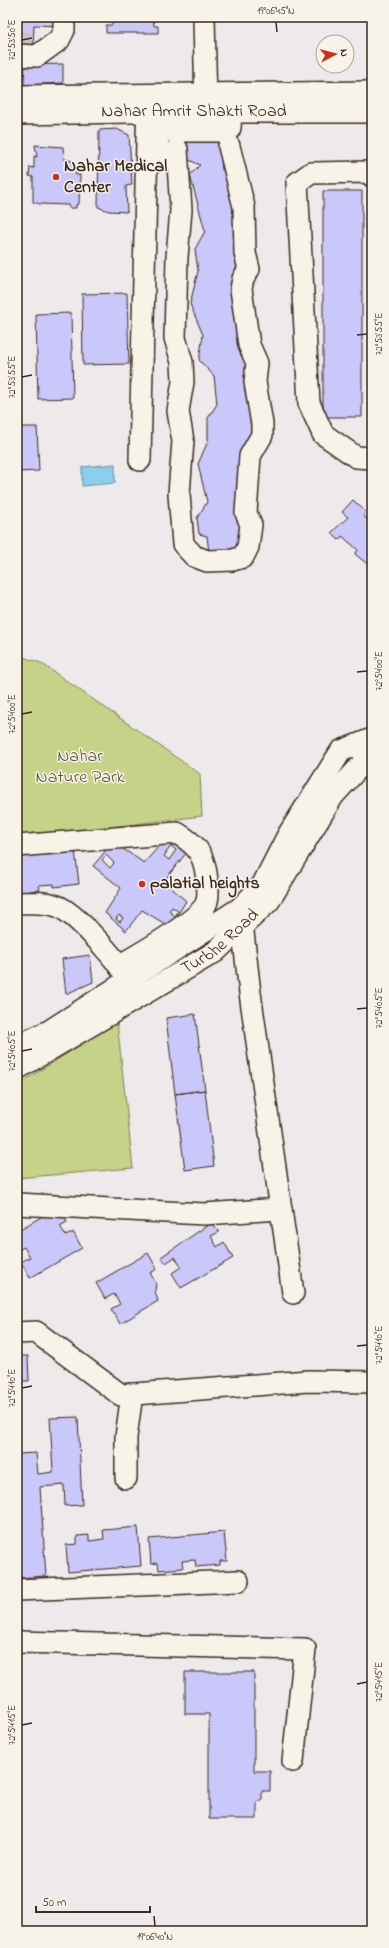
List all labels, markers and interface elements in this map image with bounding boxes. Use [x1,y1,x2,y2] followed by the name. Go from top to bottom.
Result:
[257,4,295,19] text: 19°06'45"N
[5,19,20,61] text: 72°53'50"E
[315,34,355,74] north arrow
[336,48,352,58] text: N
[101,99,287,125] street label: Nahar Amrit Shakti Road
[64,154,167,201] place label: Nahar Medical Center
[51,172,61,182] marker: Nahar Medical Center
[372,313,387,355] text: 72°53'55"E
[5,356,20,398] text: 72°53'55"E
[372,651,387,691] text: 72°54'00"E
[5,694,20,734] text: 72°54'00"E
[36,744,125,791] park label: Nahar Nature Park
[150,871,260,898] place label: palatial heights
[137,879,147,889] marker: palatial heights
[176,903,266,982] street label: Turbhe Road
[372,987,387,1029] text: 72°54'05"E
[5,1030,20,1072] text: 72°54'05"E
[372,1326,387,1364] text: 72°54'10"E
[5,1369,20,1407] text: 72°54'10"E
[372,1662,387,1702] text: 72°54'15"E
[5,1705,20,1745] text: 72°54'15"E
[36,1888,150,1914] scale bar
[42,1894,66,1912] text: 50 m
[137,1930,173,1945] text: 19°06'40"N

